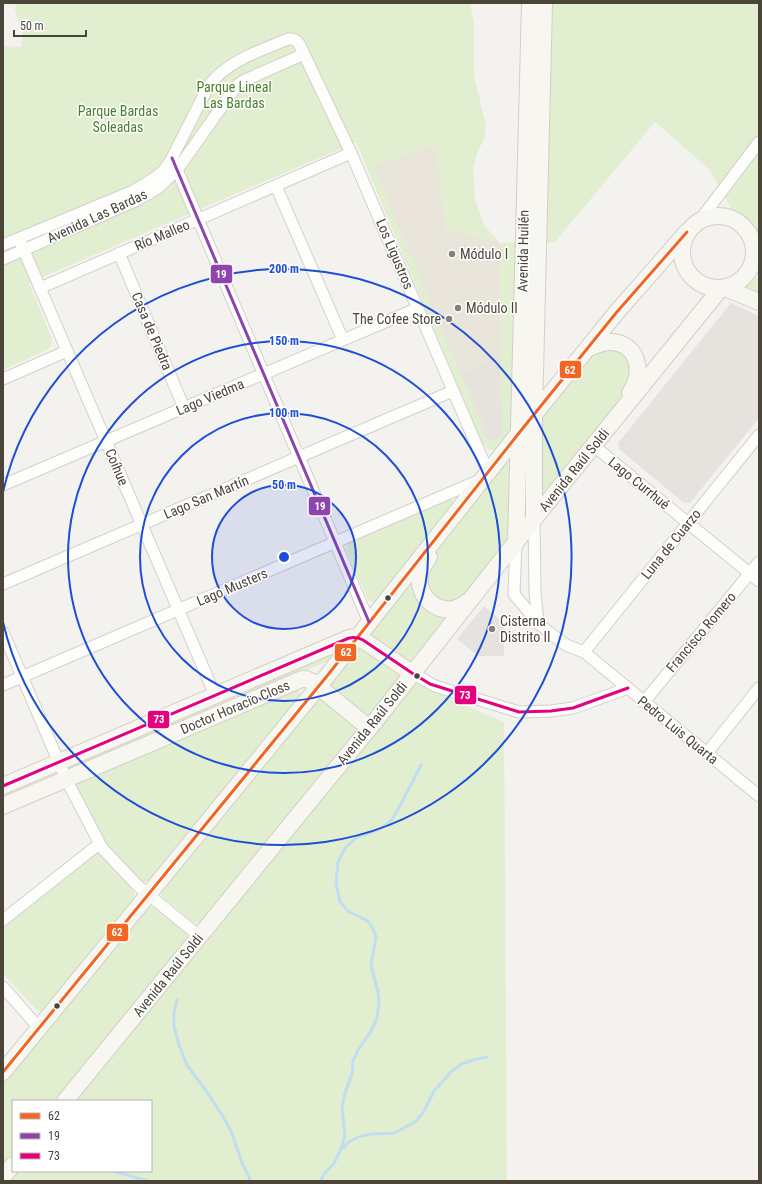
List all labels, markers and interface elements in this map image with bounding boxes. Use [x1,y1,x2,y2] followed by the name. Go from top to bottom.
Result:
[14,12,86,38] scale bar
[20,19,44,33] text: 50 m
[196,79,272,111] park label: Parque Lineal Las Bardas
[78,103,158,135] park label: Parque Bardas Soleadas
[44,186,150,246] street label: Avenida Las Bardas
[514,210,532,292] street label: Avenida Huilén
[132,216,192,254] street label: Río Malleo
[373,216,417,292] street label: Los Ligustros
[460,246,508,262] place label: Módulo I
[447,249,457,259] marker: Módulo I
[269,262,299,276] text: 200 m
[210,264,233,284] line badge: 19
[215,268,227,281] text: 19
[128,290,176,372] street label: Casa de Piedra
[466,300,518,316] place label: Módulo II
[453,303,463,313] marker: Módulo II
[353,311,441,327] place label: The Cofee Store
[444,314,454,324] marker: The Cofee Store
[269,334,299,348] text: 150 m
[559,360,582,379] line badge: 62
[564,364,576,377] text: 62
[174,376,246,418] street label: Lago Viedma
[269,406,299,420] text: 100 m
[536,425,612,515] street label: Avenida Raúl Soldi
[102,446,132,488] street label: Coíhue
[605,454,673,513] street label: Lago Currhué
[161,472,251,522] street label: Lago San Martín
[272,478,296,492] text: 50 m
[308,496,331,516] line badge: 19
[314,500,326,513] text: 19
[638,506,704,582] street label: Luna de Cuarzo
[277,550,291,564] centre of rings
[194,565,270,609] street label: Lago Musters
[663,589,739,675] street label: Francisco Romero
[383,593,393,603] unlabelled marker
[500,613,550,645] place label: Cisterna Distrito II
[487,624,497,634] marker: Cisterna Distrito II
[334,643,357,662] line badge: 62
[340,646,352,659] text: 62
[412,671,422,681] unlabelled marker
[178,677,292,737] street label: Doctor Horacio Closs
[334,678,410,768] street label: Avenida Raúl Soldi
[454,685,477,705] line badge: 73
[459,689,471,702] text: 73
[635,693,721,767] street label: Pedro Luis Quarta
[147,710,170,729] line badge: 73
[153,713,165,726] text: 73
[106,923,129,942] line badge: 62
[111,926,123,939] text: 62
[130,930,206,1020] street label: Avenida Raúl Soldi
[52,1001,62,1011] unlabelled marker
[12,1100,152,1172] legend
[48,1109,60,1123] text: 62
[48,1129,60,1143] text: 19
[48,1149,60,1163] text: 73

